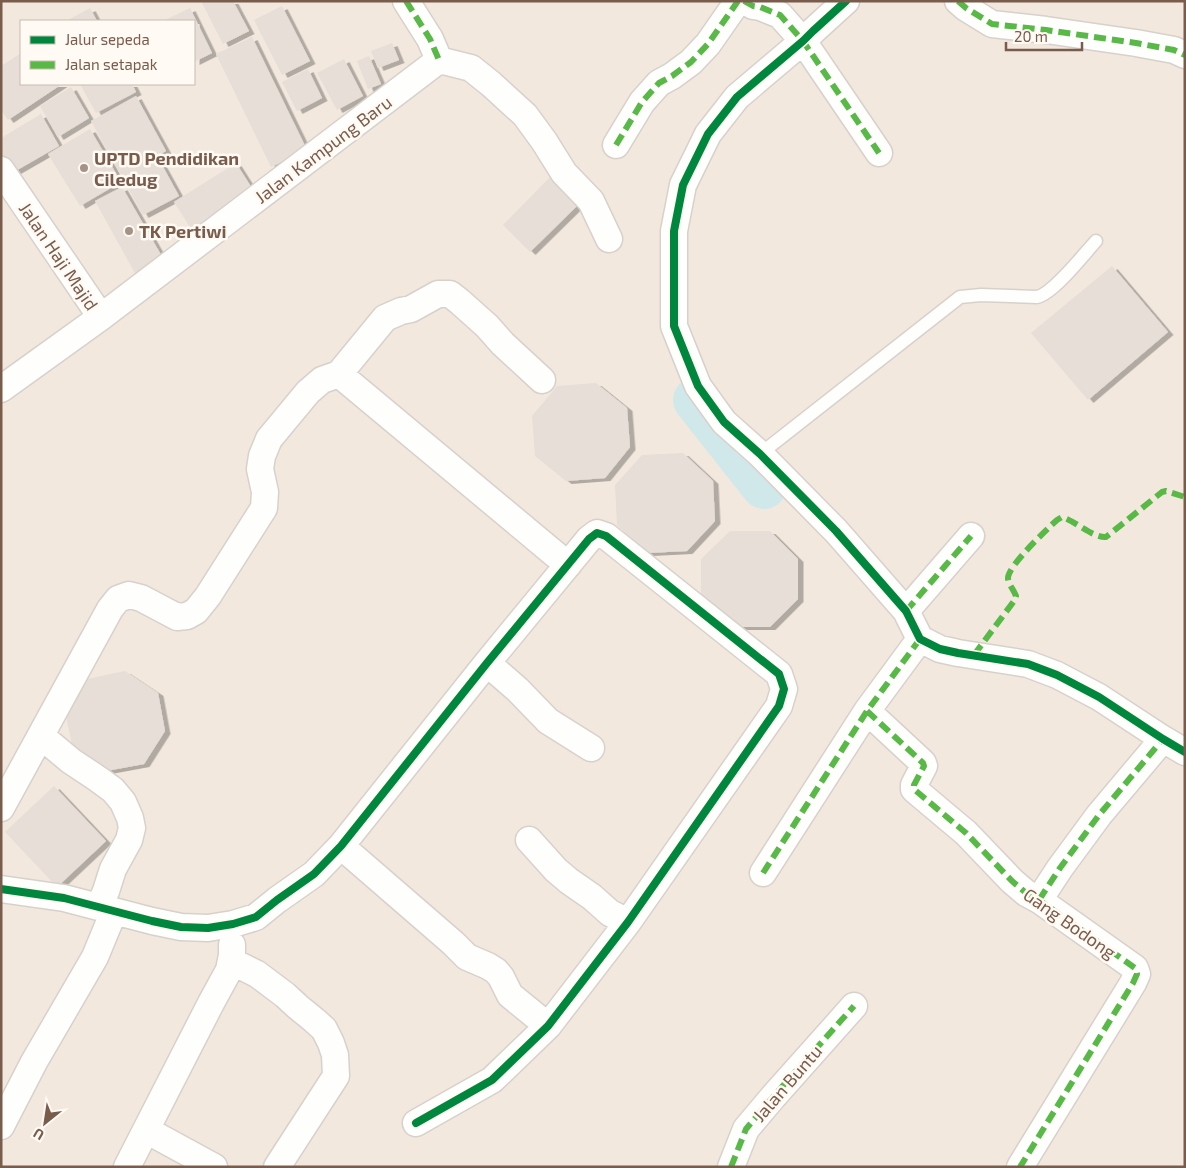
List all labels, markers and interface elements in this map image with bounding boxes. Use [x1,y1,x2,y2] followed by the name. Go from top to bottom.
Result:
[20,20,195,85] legend
[1006,20,1082,52] scale bar
[1014,27,1048,45] text: 20 m
[65,30,150,48] text: Jalur sepeda
[65,55,158,73] text: Jalan setapak
[250,90,396,208] street label: Jalan Kampung Baru
[94,147,239,190] place label: UPTD Pendidikan Ciledug
[78,162,90,174] marker: UPTD Pendidikan Ciledug
[15,198,103,314] street label: Jalan Haji Majid
[139,220,226,242] place label: TK Pertiwi
[123,225,135,237] marker: TK Pertiwi
[1019,883,1121,963] street label: Gang Bodong
[748,1040,826,1126] street label: Jalan Buntu
[20,1098,70,1148] north arrow
[30,1125,47,1144] text: U

